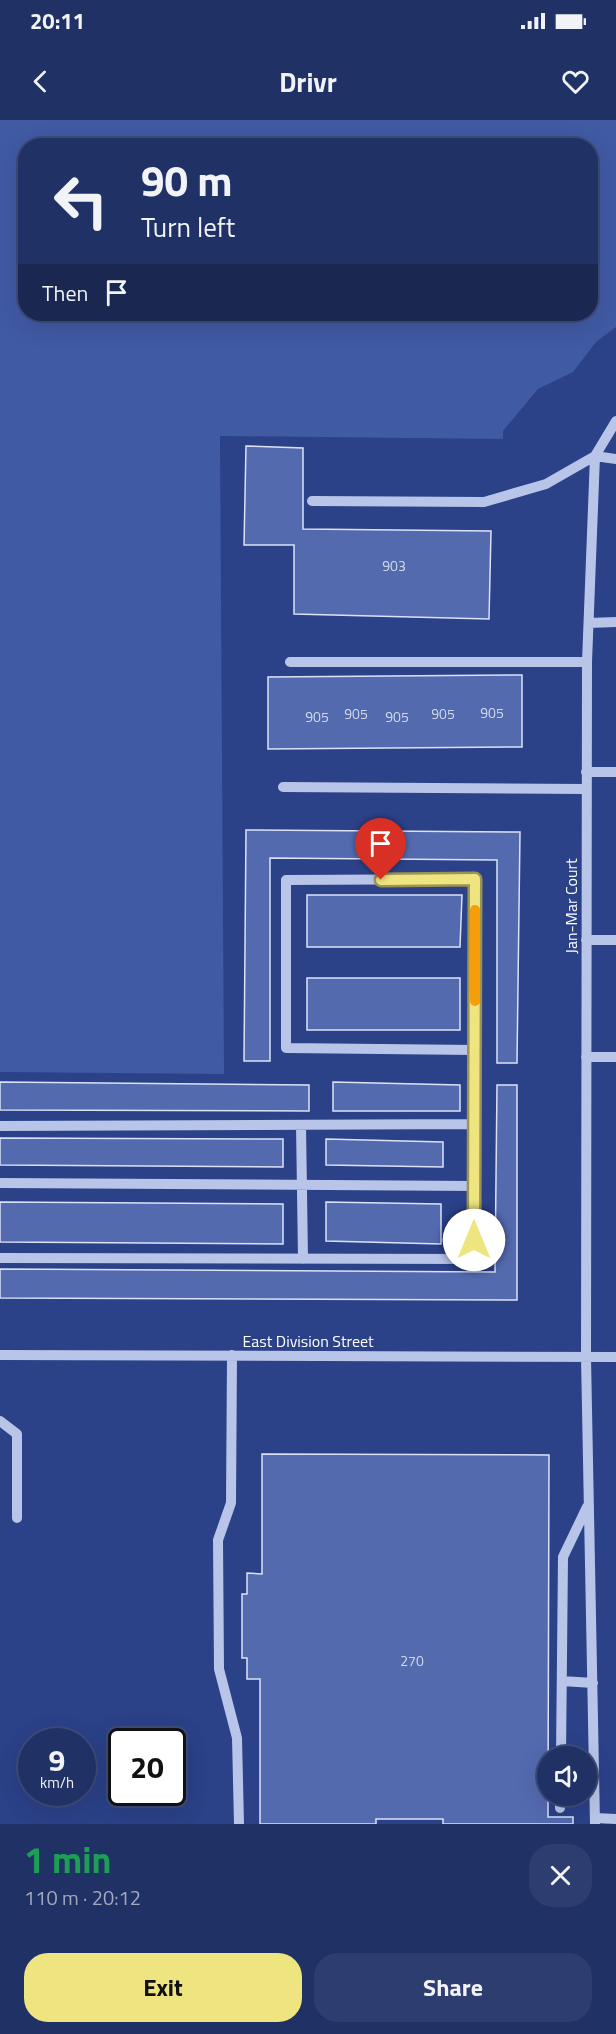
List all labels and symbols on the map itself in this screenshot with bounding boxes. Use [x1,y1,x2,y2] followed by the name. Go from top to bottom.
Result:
[382,555,406,576] house number: 903
[480,702,504,723] house number: 905
[344,703,368,724] house number: 905
[431,703,455,724] house number: 905
[305,706,329,727] house number: 905
[385,706,409,727] house number: 905
[355,818,406,880] pin
[559,858,583,954] street label: Jan-Mar Court
[442,1208,506,1272] position arrow
[242,1329,374,1353] street label: East Division Street
[400,1650,424,1671] house number: 270
[108,1728,186,1806] speed limit sign: 20

